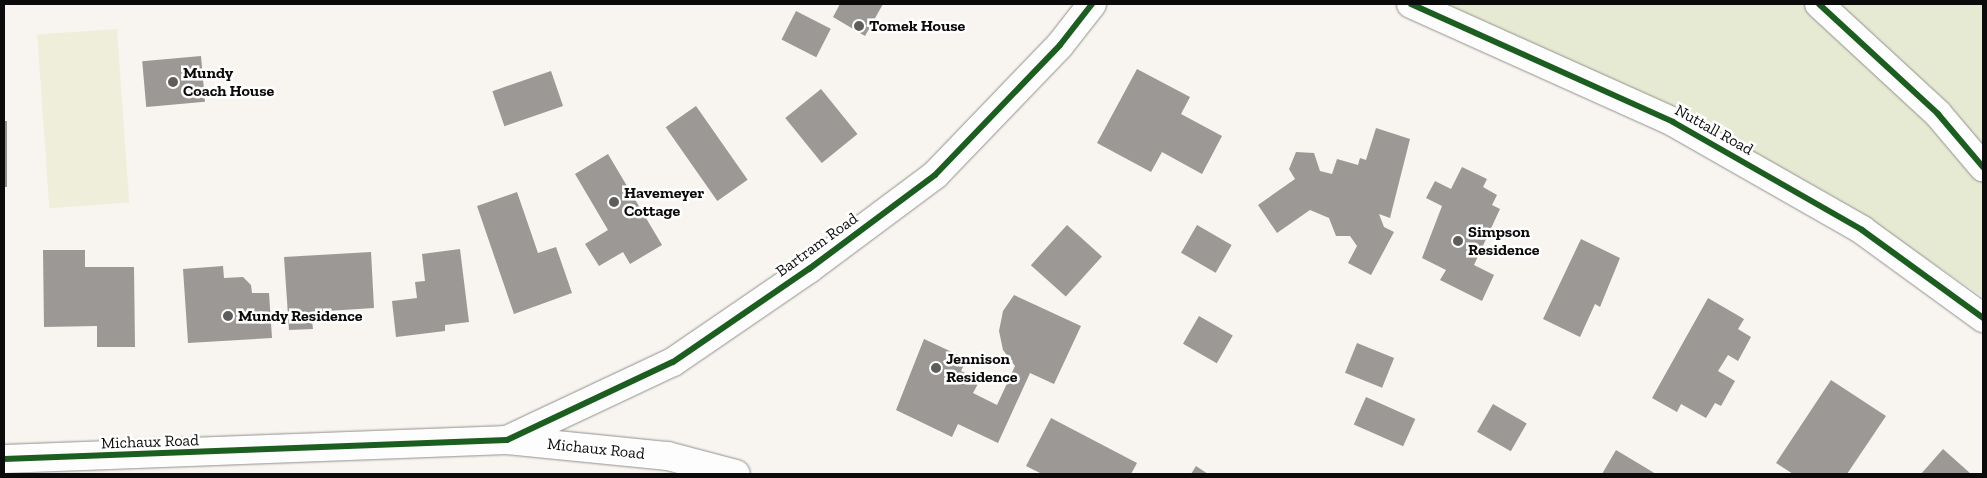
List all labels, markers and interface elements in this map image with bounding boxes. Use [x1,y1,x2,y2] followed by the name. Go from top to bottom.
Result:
[869,16,965,36] place label: Tomek House
[853,20,865,32] marker: Tomek House
[183,63,274,101] place label: Mundy Coach House
[167,76,179,88] marker: Mundy Coach House
[1671,101,1757,159] street label: Nuttall Road
[624,183,704,221] place label: Havemeyer Cottage
[608,196,620,208] marker: Havemeyer Cottage
[772,209,862,281] street label: Bartram Road
[1468,222,1540,260] place label: Simpson Residence
[1452,235,1464,247] marker: Simpson Residence
[238,306,363,326] place label: Mundy Residence
[222,310,234,322] marker: Mundy Residence
[946,349,1018,387] place label: Jennison Residence
[930,362,942,374] marker: Jennison Residence
[101,431,199,453] street label: Michaux Road
[546,434,646,464] street label: Michaux Road

